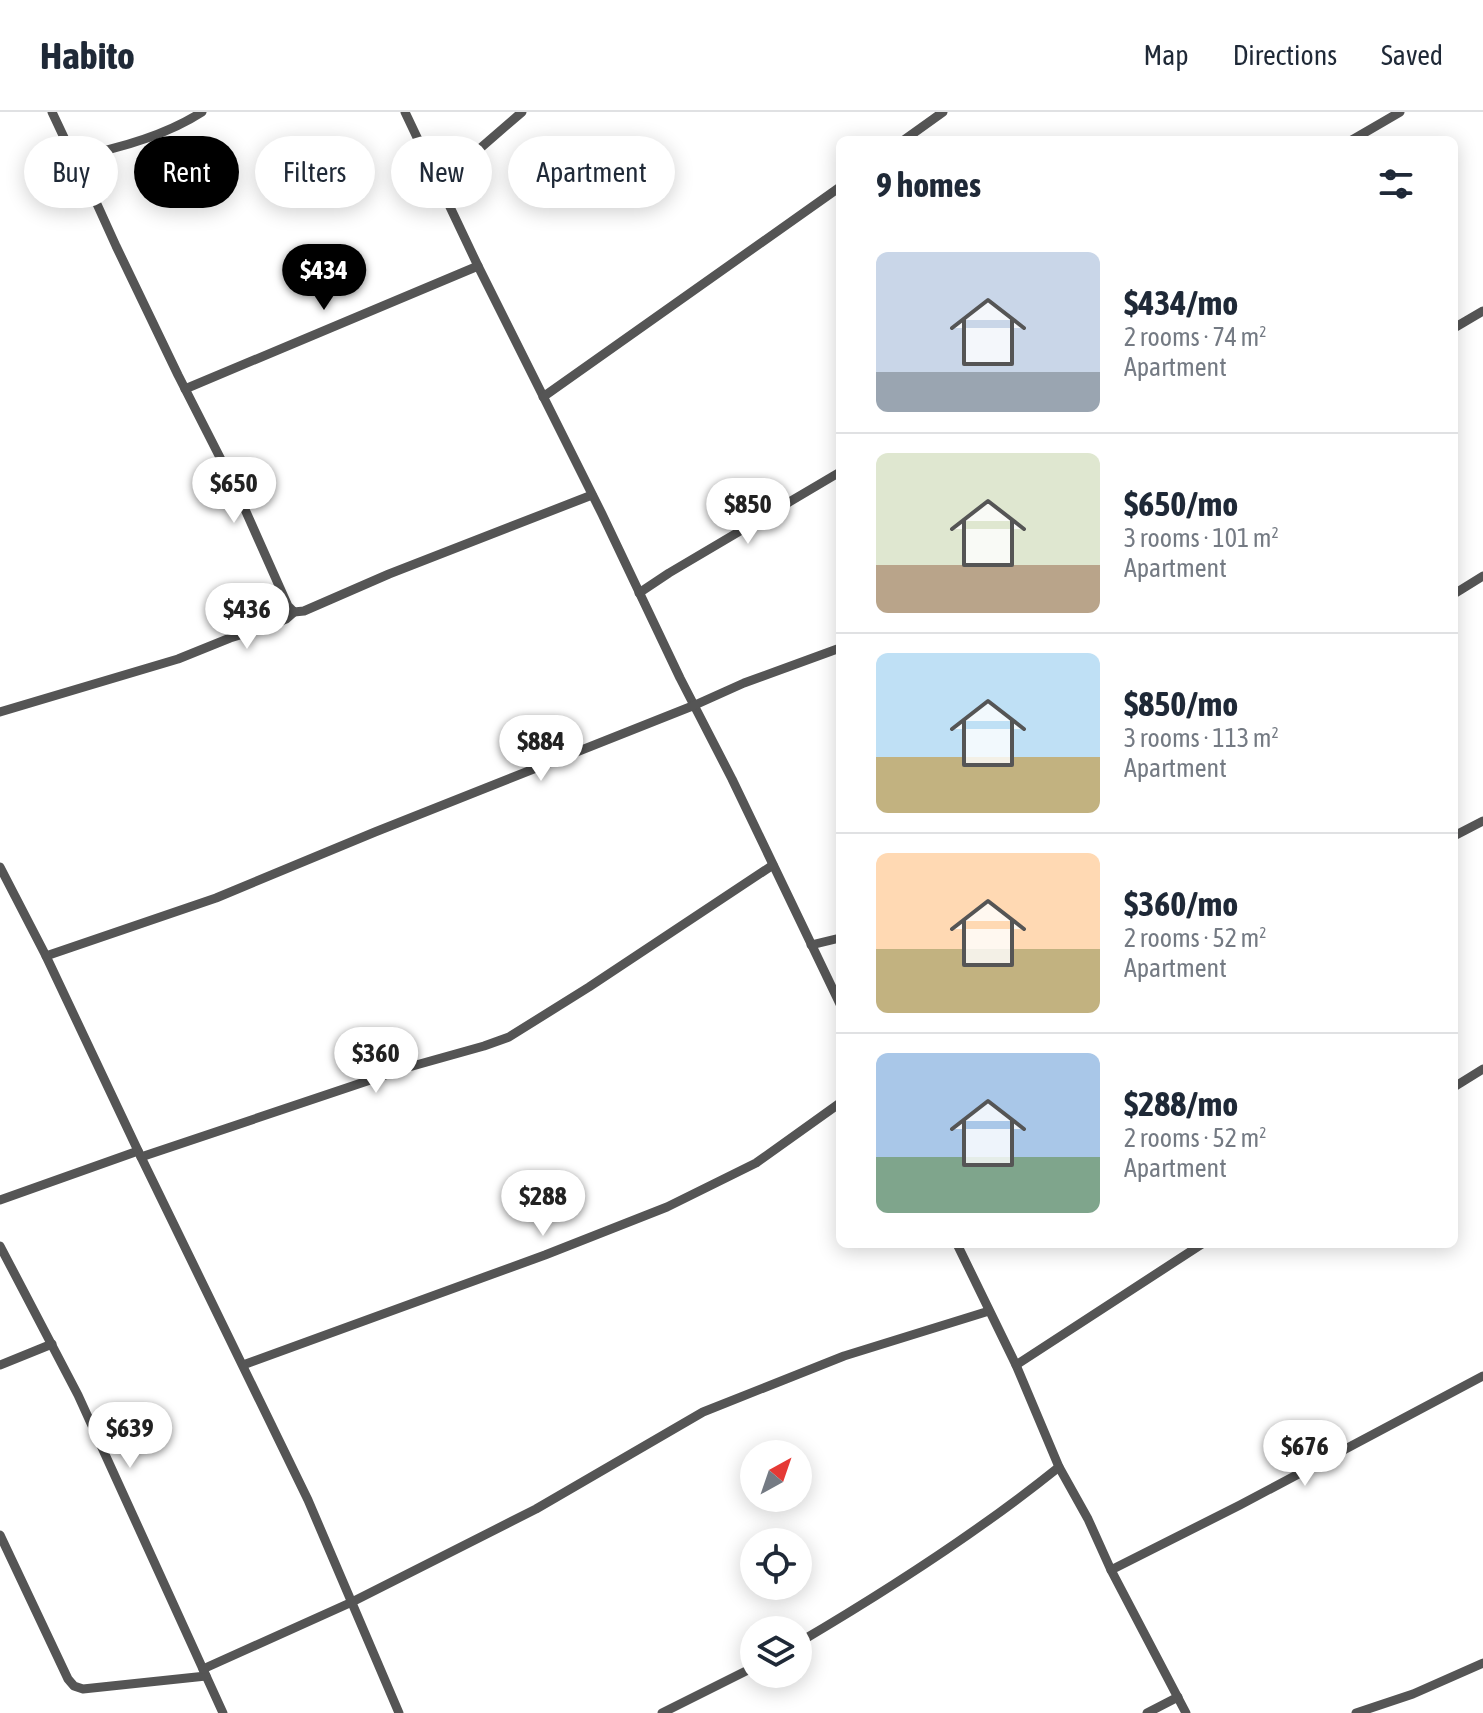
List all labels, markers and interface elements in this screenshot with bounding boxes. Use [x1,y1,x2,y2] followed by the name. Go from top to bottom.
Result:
[40,34,135,77] text: Habito
[1144,39,1189,71] text: Map
[1233,39,1337,71] text: Directions
[1381,39,1443,71] text: Saved
[24,136,118,208] chip: Buy
[134,136,239,208] chip: Rent
[255,136,375,208] chip: Filters
[391,136,492,208] chip: New
[508,136,675,208] chip: Apartment
[1374,162,1418,206] icon: filters
[876,165,981,204] text: 9 homes
[277,244,371,312] pin: $434
[300,255,348,285] text: $434
[1124,283,1238,322] text: $434/mo
[940,284,1036,380] icon: home
[1124,322,1266,352] text: 2 rooms · 74 m²
[1124,352,1227,382] text: Apartment
[187,457,281,525] pin: $650
[210,468,258,498] text: $650
[701,478,795,546] pin: $850
[1124,484,1238,523] text: $650/mo
[940,485,1036,581] icon: home
[724,489,772,519] text: $850
[1124,523,1279,553] text: 3 rooms · 101 m²
[1124,553,1227,583] text: Apartment
[200,583,294,651] pin: $436
[223,594,271,624] text: $436
[1124,684,1238,723] text: $850/mo
[940,685,1036,781] icon: home
[494,715,588,783] pin: $884
[1124,723,1279,753] text: 3 rooms · 113 m²
[517,726,565,756] text: $884
[1124,753,1227,783] text: Apartment
[1124,884,1238,923] text: $360/mo
[940,885,1036,981] icon: home
[1124,923,1266,953] text: 2 rooms · 52 m²
[1124,953,1227,983] text: Apartment
[329,1027,423,1095] pin: $360
[352,1038,400,1068] text: $360
[1124,1084,1238,1123] text: $288/mo
[940,1085,1036,1181] icon: home
[1124,1123,1266,1153] text: 2 rooms · 52 m²
[1124,1153,1227,1183] text: Apartment
[496,1170,590,1238] pin: $288
[519,1181,567,1211] text: $288
[83,1402,177,1470] pin: $639
[106,1413,154,1443] text: $639
[1258,1420,1352,1488] pin: $676
[1281,1431,1329,1461] text: $676
[740,1440,812,1512] north arrow
[740,1440,812,1688] map controls
[740,1528,812,1600] button: locate
[740,1616,812,1688] button: layers

